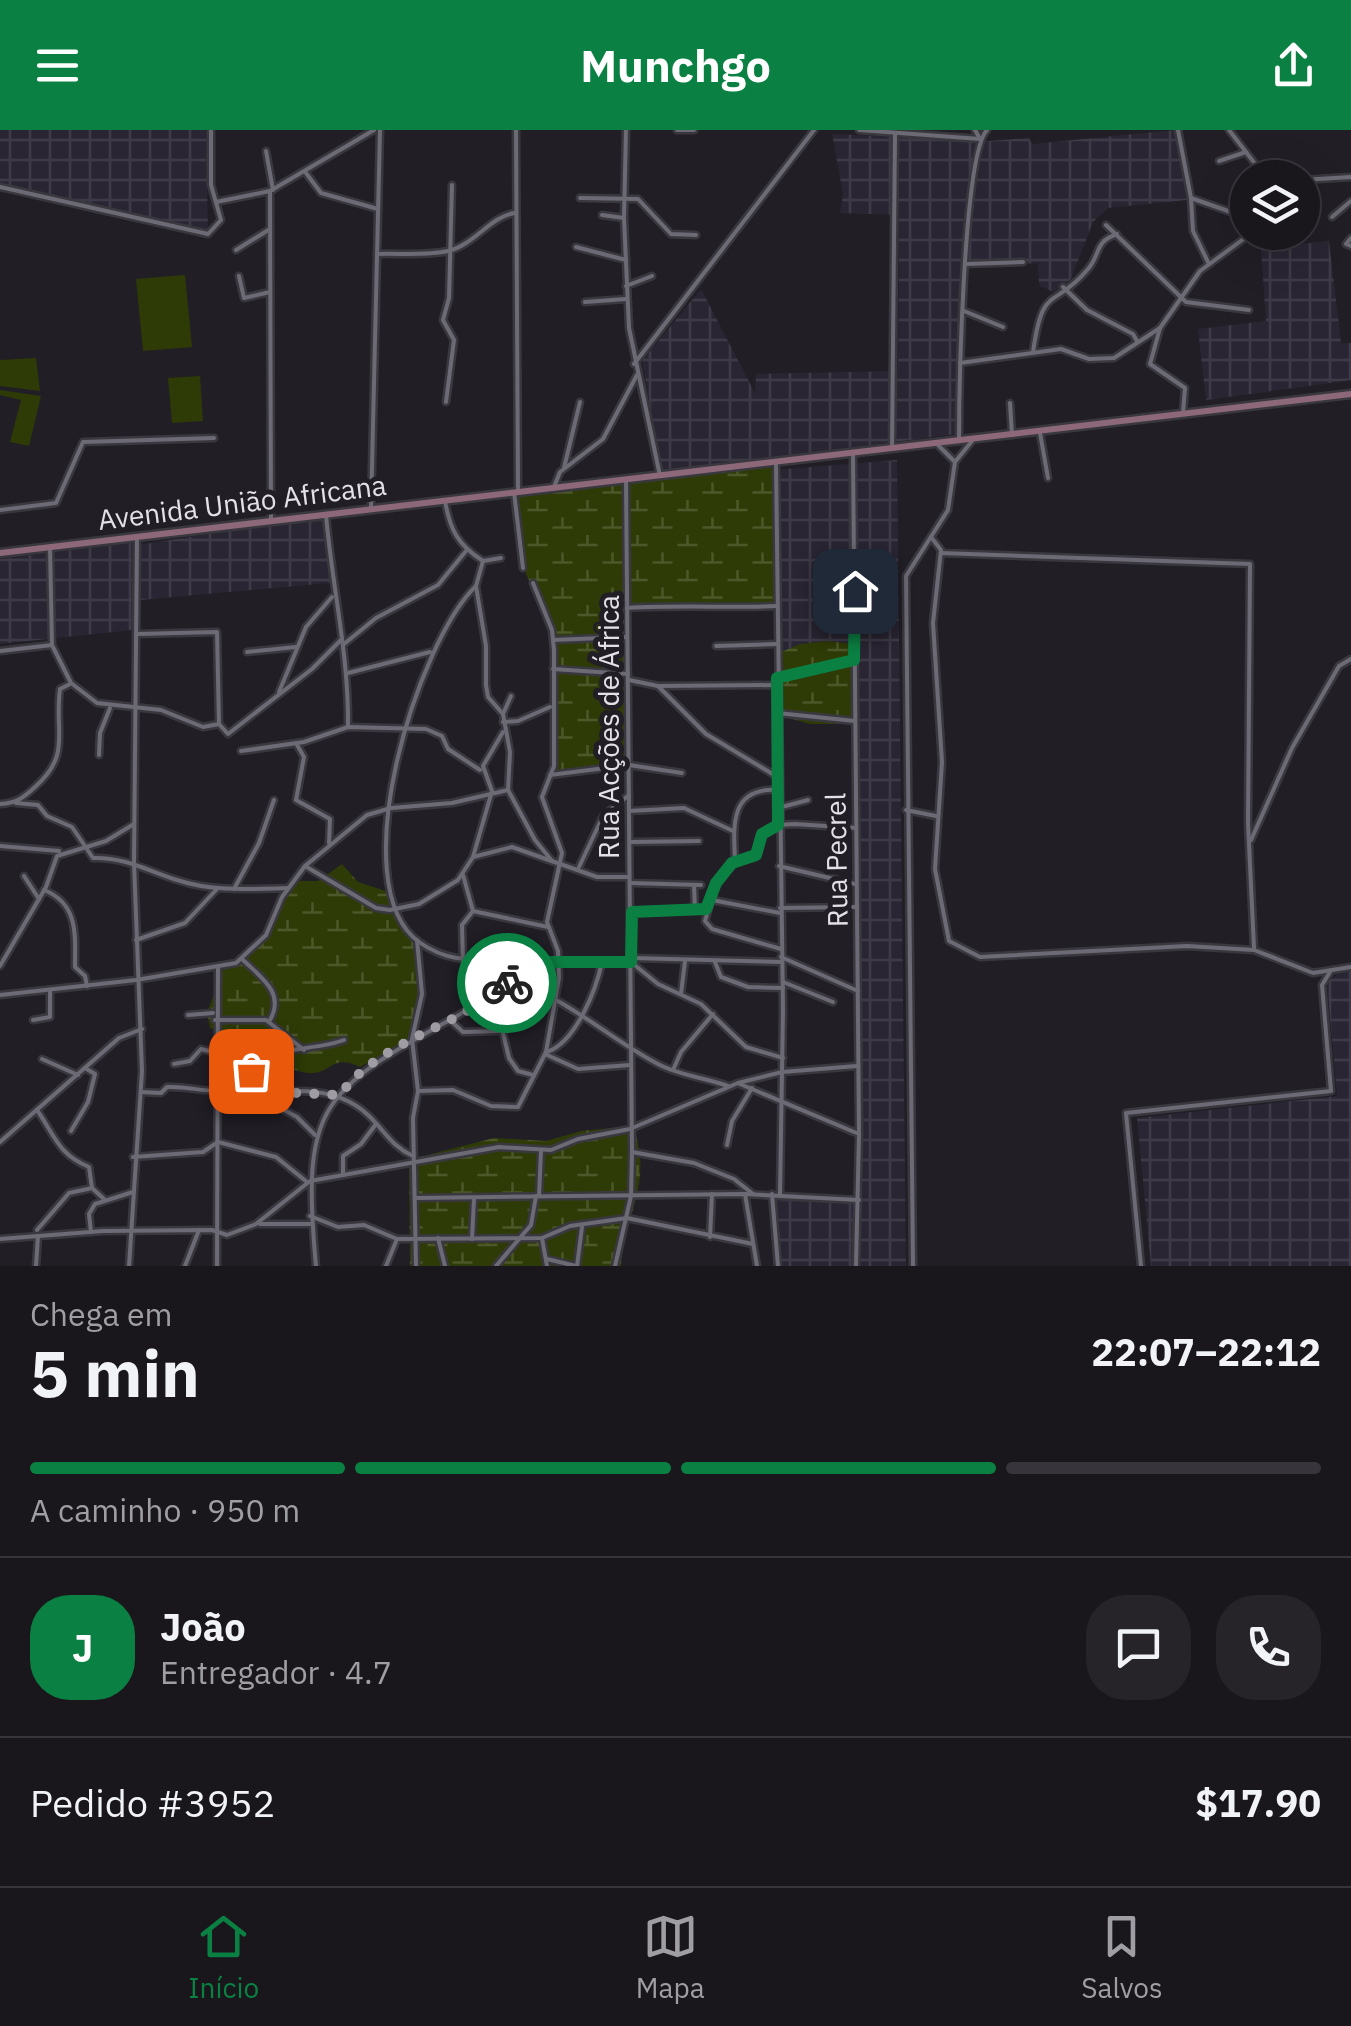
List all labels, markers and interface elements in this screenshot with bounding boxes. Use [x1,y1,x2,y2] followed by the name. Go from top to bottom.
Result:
[580,36,771,94] text: Munchgo
[30,38,85,93] icon: menu
[1266,38,1321,93] icon: share
[1230,160,1320,250] map controls
[1230,160,1320,250] button: layers
[96,466,388,538] street label: Avenida União Africana
[813,549,898,634] pin
[828,564,883,619] icon: home
[590,595,627,859] street label: Rua Acções de África
[816,792,856,928] street label: Rua Pecrel
[457,933,557,1033] courier
[480,956,535,1011] icon: bike
[209,1029,294,1114] pin
[224,1044,279,1099] icon: bag
[30,1293,173,1335] text: Chega em
[1091,1327,1321,1376] text: 22:07–22:12
[30,1330,200,1415] text: 5 min
[30,1489,300,1531] text: A caminho · 950 m
[1086,1595,1191,1700] button: chat
[1216,1595,1321,1700] button: phone
[160,1602,246,1651] text: João
[72,1623,93,1672] text: J
[160,1651,392,1693] text: Entregador · 4.7
[30,1778,275,1827] text: Pedido #3952
[1195,1778,1321,1827] text: $17.90
[188,1909,259,2006] tab: Início
[636,1909,705,2006] tab: Mapa
[1081,1909,1163,2006] tab: Salvos

